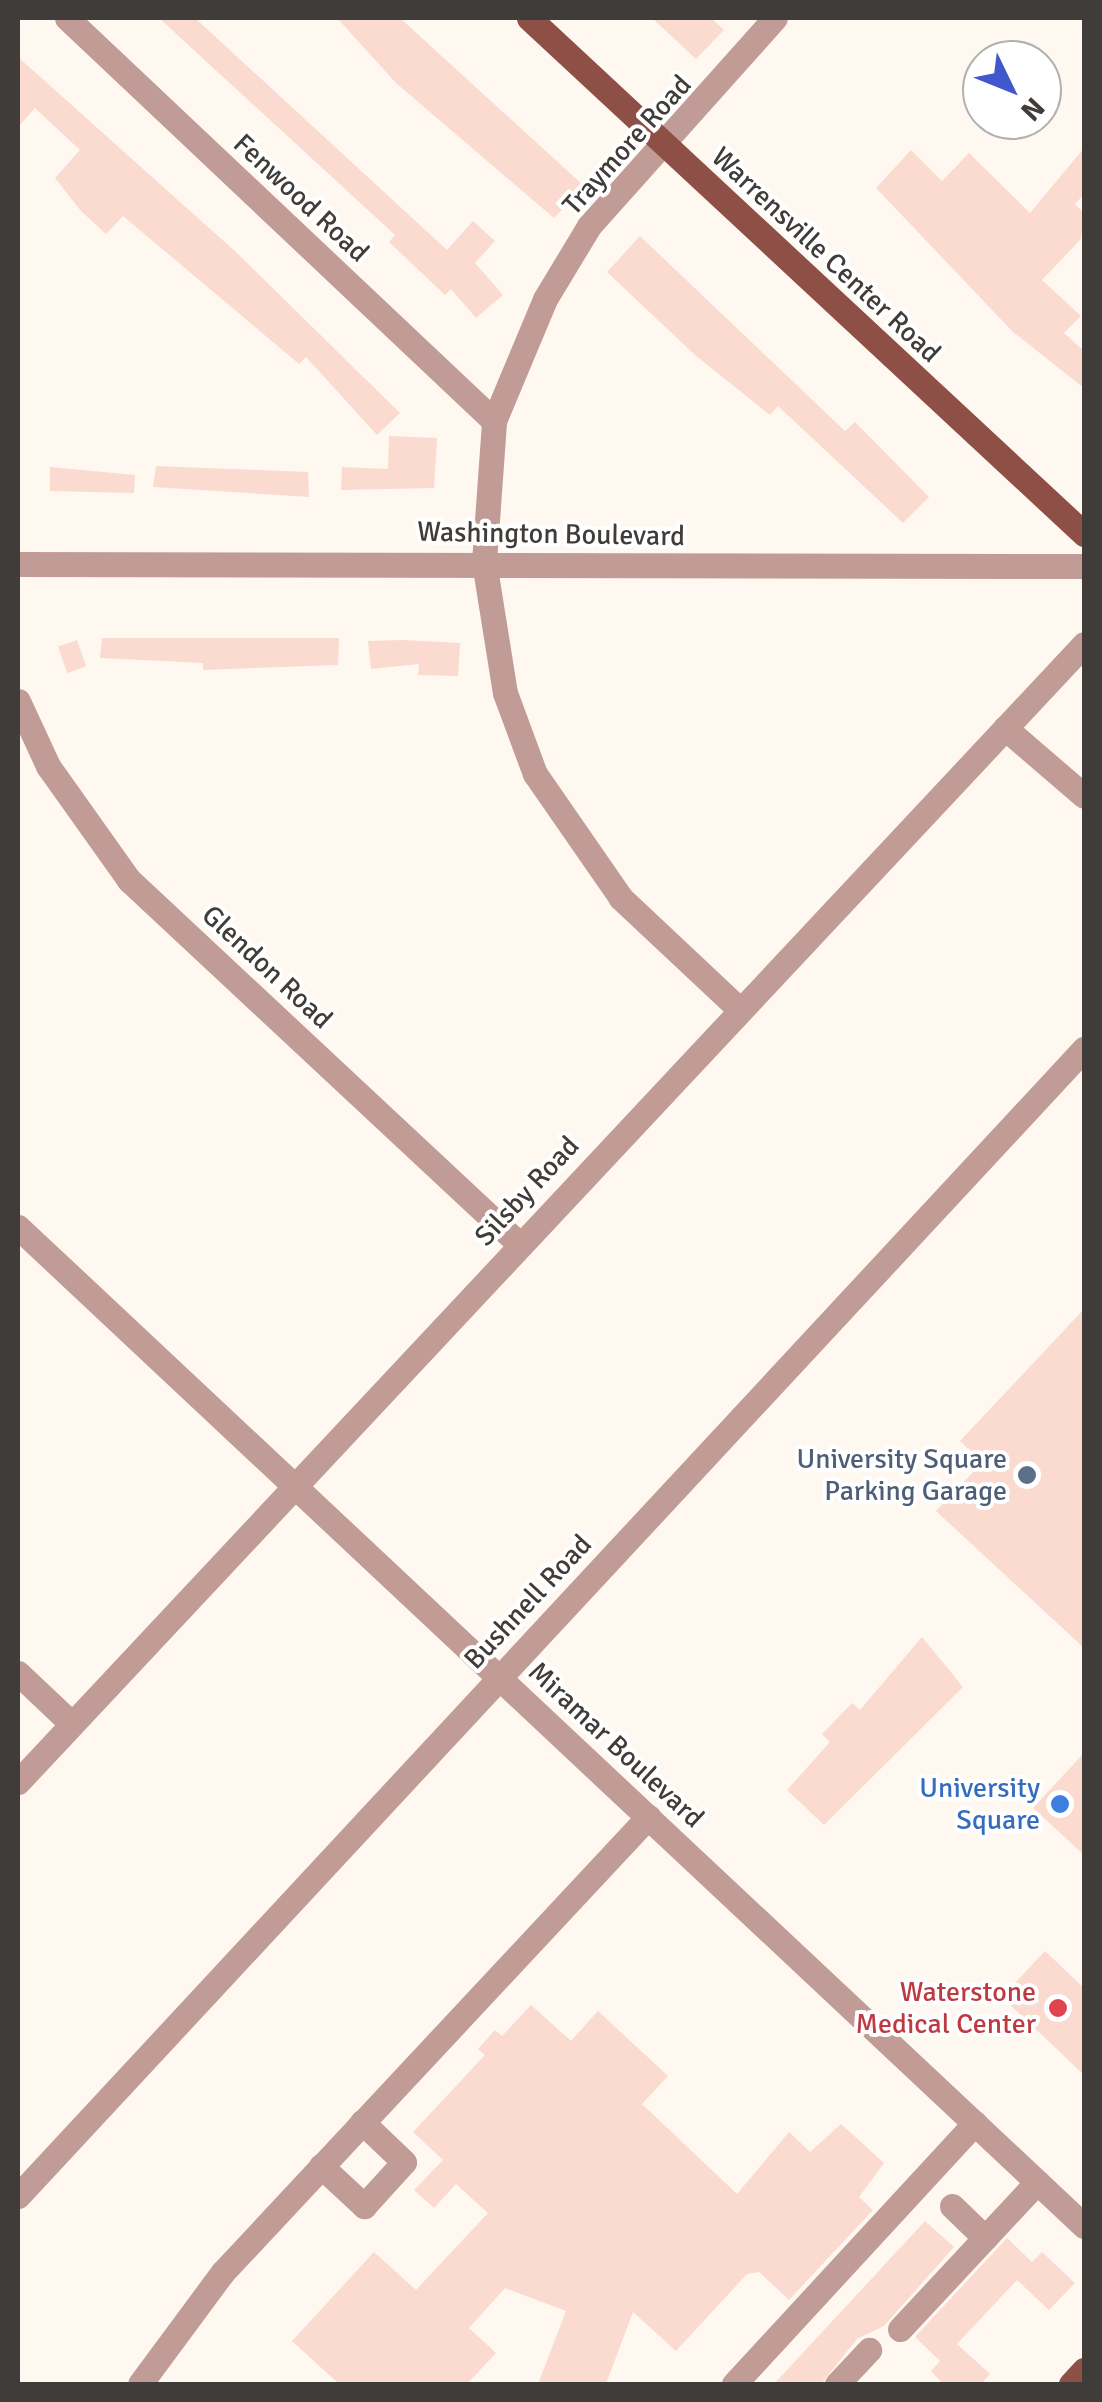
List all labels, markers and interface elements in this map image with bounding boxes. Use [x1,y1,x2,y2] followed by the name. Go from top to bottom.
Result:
[962,40,1062,140] north arrow
[556,68,698,222] street label: Traymore Road
[1013,90,1052,128] text: N
[226,127,376,269] street label: Fenwood Road
[705,140,947,370] street label: Warrensville Center Road
[417,515,685,553] street label: Washington Boulevard
[195,898,339,1036] street label: Glendon Road
[468,1129,586,1253] street label: Silsby Road
[796,1442,1007,1508] place label: University Square Parking Garage
[1016,1464,1038,1486] marker: University Square Parking Garage
[457,1528,599,1676] street label: Bushnell Road
[521,1655,711,1835] street label: Miramar Boulevard
[919,1771,1040,1837] place label: University Square
[1049,1793,1071,1815] marker: University Square
[855,1975,1036,2041] place label: Waterstone Medical Center
[1045,1995,1071,2021] marker: Waterstone Medical Center

